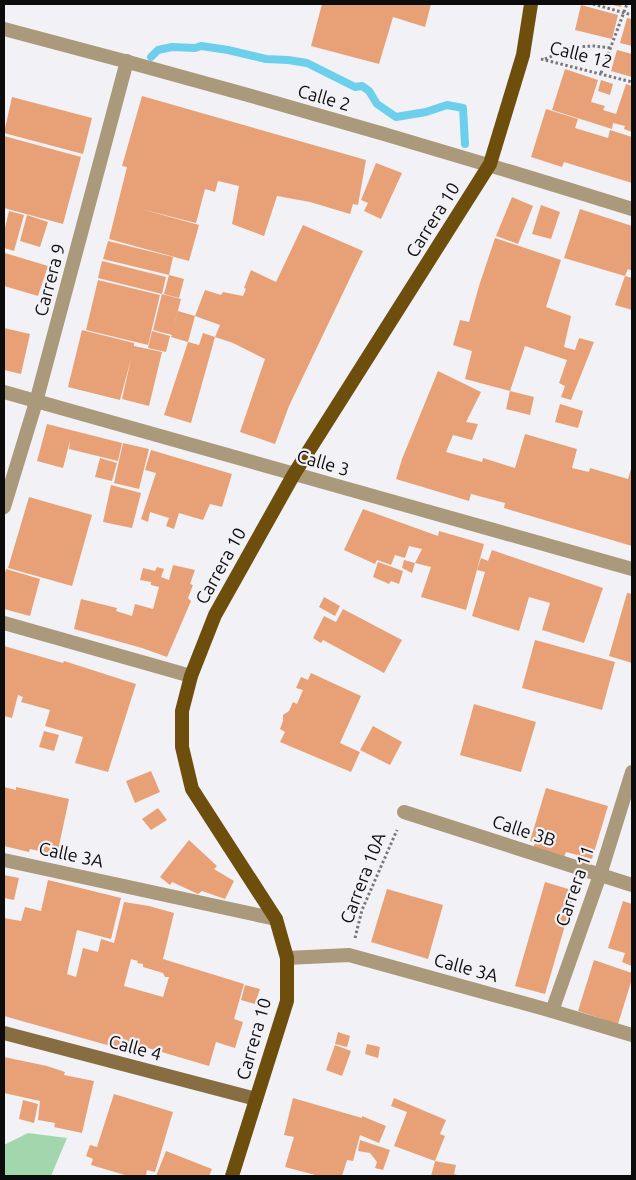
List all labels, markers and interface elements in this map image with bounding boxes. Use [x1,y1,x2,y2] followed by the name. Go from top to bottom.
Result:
[548,37,615,71] street label: Calle 12
[296,80,353,114] street label: Calle 2
[401,178,463,261] street label: Carrera 10
[30,241,68,318] street label: Carrera 9
[295,445,352,479] street label: Calle 3
[191,524,249,607] street label: Carrera 10
[490,810,558,850] street label: Calle 3B
[336,829,389,926] street label: Carrera 10A
[37,837,106,871] street label: Calle 3A
[551,843,597,929] street label: Carrera 11
[432,949,501,985] street label: Calle 3A
[232,995,274,1082] street label: Carrera 10
[107,1030,164,1064] street label: Calle 4

